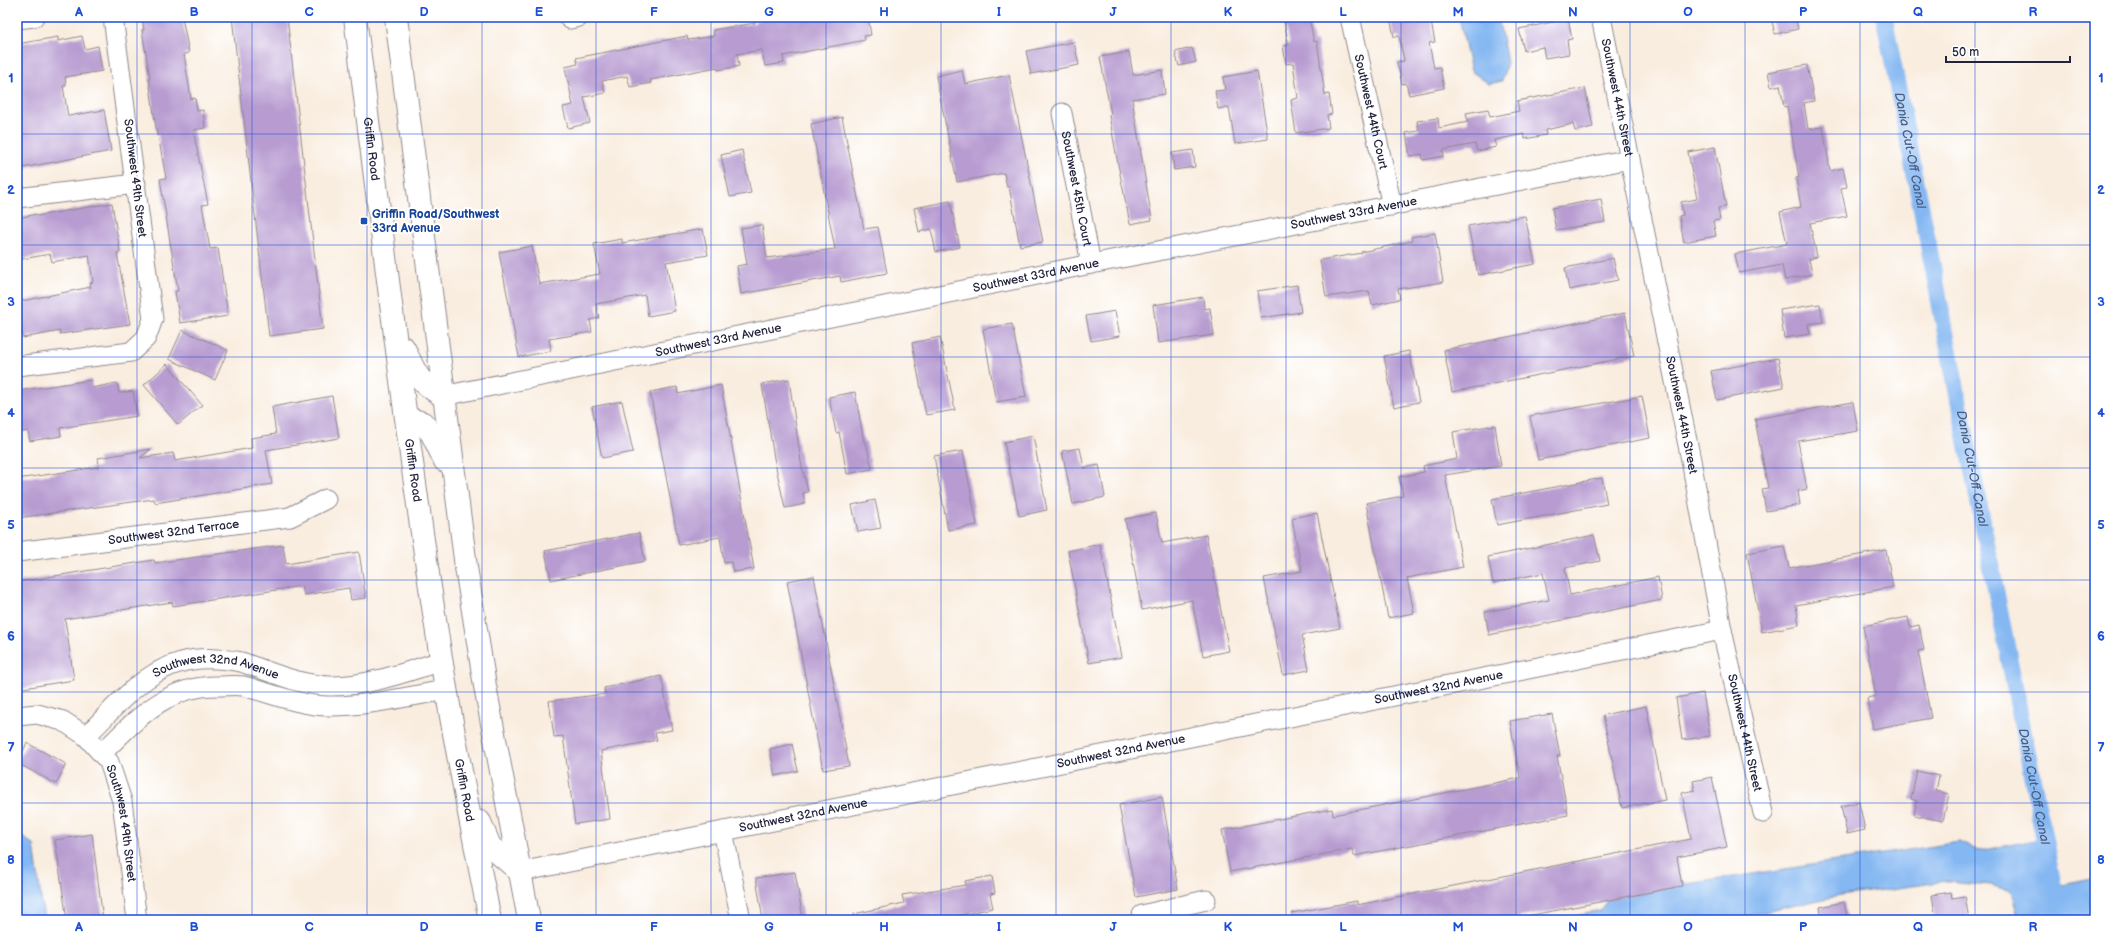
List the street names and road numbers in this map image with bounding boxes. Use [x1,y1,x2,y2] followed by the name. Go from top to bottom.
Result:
[1598,37,1637,158] street label: Southwest 44th Street
[1351,53,1391,171] street label: Southwest 44th Court
[360,116,383,182] street label: Griffin Road
[120,118,150,238] street label: Southwest 49th Street
[1058,130,1095,248] street label: Southwest 45th Court
[1289,193,1418,232] street label: Southwest 33rd Avenue
[972,255,1100,295] street label: Southwest 33rd Avenue
[654,320,783,360] street label: Southwest 33rd Avenue
[1663,355,1701,475] street label: Southwest 44th Street
[401,438,425,503] street label: Griffin Road
[107,516,240,548] street label: Southwest 32nd Terrace
[1373,667,1504,707] street label: Southwest 32nd Avenue
[152,670,282,684] street label: Southwest 32nd Avenue
[1725,672,1765,793] street label: Southwest 44th Street
[1055,731,1186,771] street label: Southwest 32nd Avenue
[451,757,478,823] street label: Griffin Road
[103,763,140,883] street label: Southwest 49th Street
[738,795,869,835] street label: Southwest 32nd Avenue

